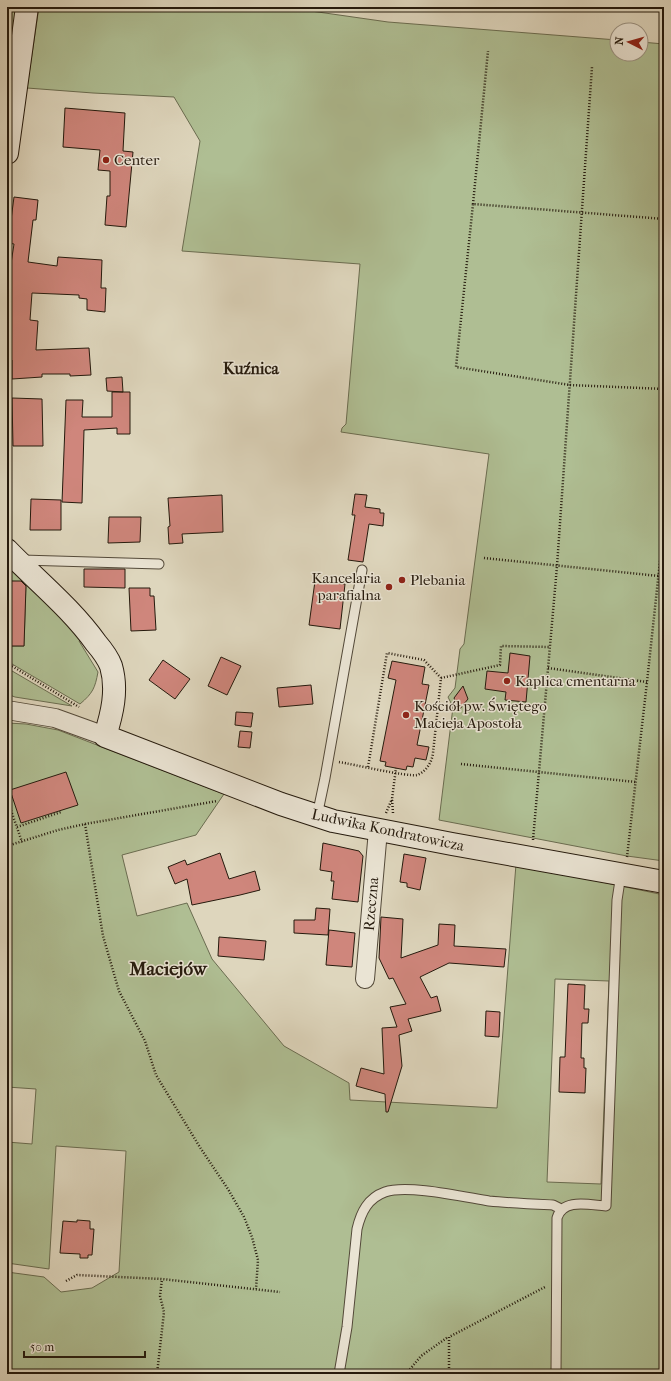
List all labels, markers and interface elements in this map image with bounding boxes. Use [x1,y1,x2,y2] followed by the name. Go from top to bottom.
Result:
[609,22,649,62] north arrow
[613,36,627,46] text: N
[114,151,160,169] place label: Center
[101,155,111,165] marker: Center
[223,359,279,378] district label: Kuźnica
[312,569,382,604] place label: Kancelaria parafialna
[410,571,466,589] place label: Plebania
[397,575,407,585] marker: Plebania
[384,582,394,592] marker: Kancelaria parafialna
[515,672,637,690] place label: Kaplica cmentarna
[502,676,512,686] marker: Kaplica cmentarna
[414,697,547,732] place label: Kościół pw. Świętego Macieja Apostoła
[401,710,411,720] marker: Kościół pw. Świętego Macieja Apostoła
[310,805,467,855] street label: Ludwika Kondratowicza
[360,875,382,932] street label: Rzeczna
[128,958,208,980] district label: Maciejów
[24,1333,145,1359] scale bar
[30,1340,54,1354] text: 50 m

